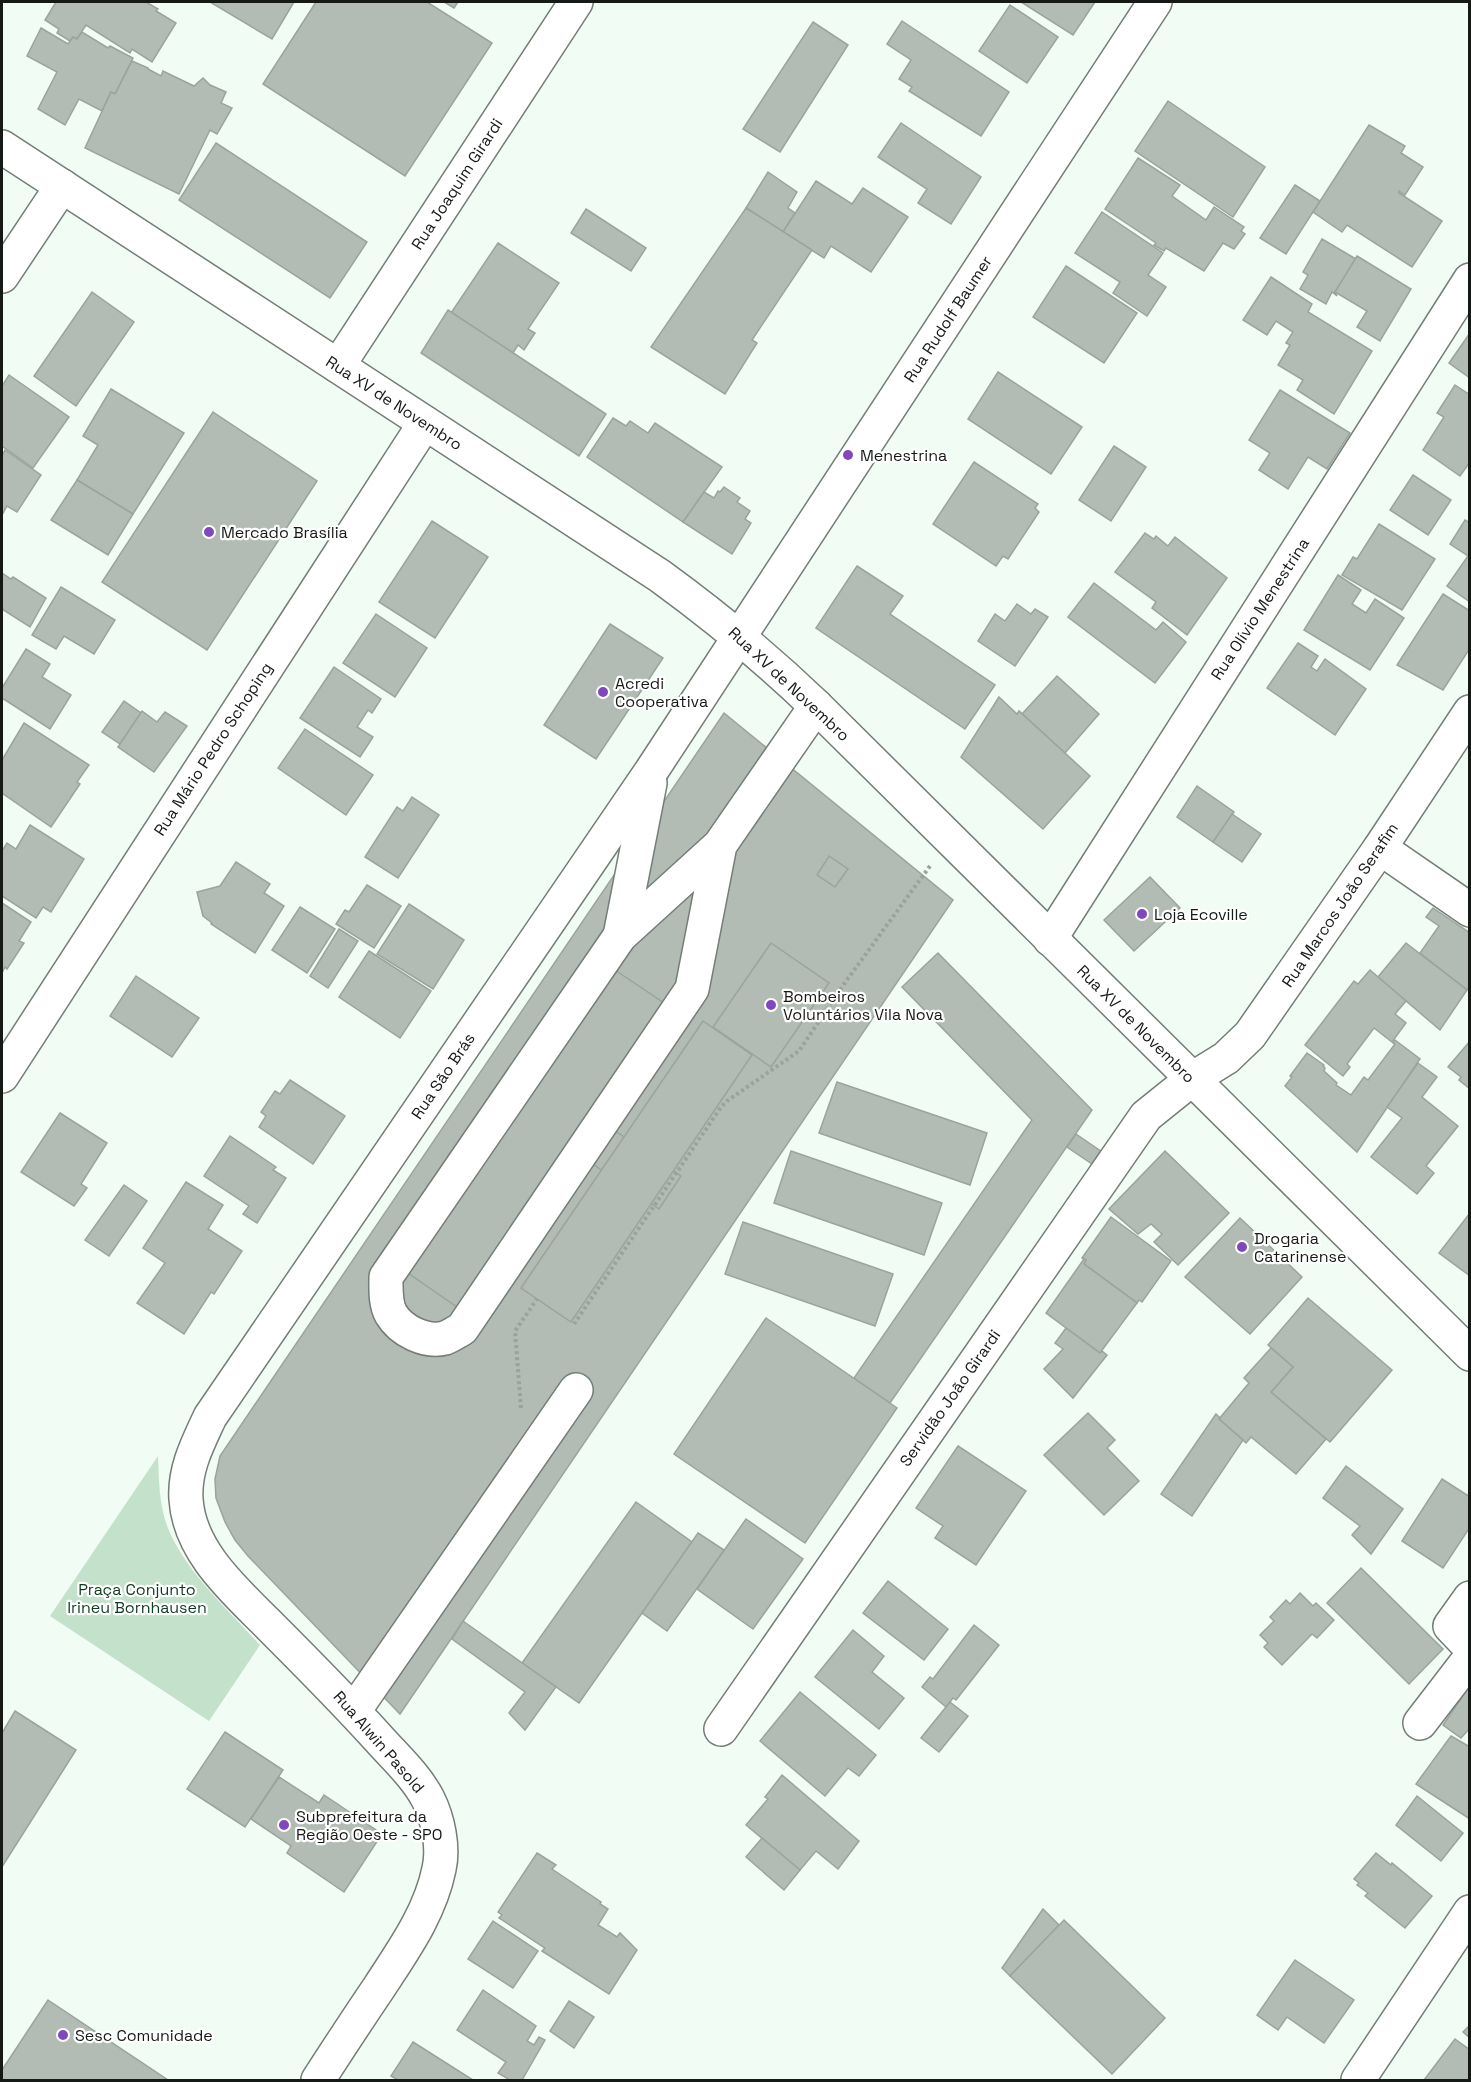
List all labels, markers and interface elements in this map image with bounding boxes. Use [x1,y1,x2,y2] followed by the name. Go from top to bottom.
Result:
[407,114,507,254] street label: Rua Joaquim Girardi
[899,252,997,386] street label: Rua Rudolf Baumer
[322,351,466,455] street label: Rua XV de Novembro
[860,445,947,466] place label: Menestrina
[841,448,855,462] marker: Menestrina
[221,522,348,543] place label: Mercado Brasília
[202,525,216,539] marker: Mercado Brasília
[1206,534,1314,684] street label: Rua Olívio Menestrina
[724,622,854,746] street label: Rua XV de Novembro
[149,658,277,840] street label: Rua Mário Pedro Schoping
[615,673,708,712] place label: Acredi Cooperativa
[596,685,610,699] marker: Acredi Cooperativa
[1277,819,1403,991] street label: Rua Marcos João Serafim
[1154,904,1248,925] place label: Loja Ecoville
[1135,907,1149,921] marker: Loja Ecoville
[1072,960,1200,1088] street label: Rua XV de Novembro
[783,986,943,1025] place label: Bombeiros Voluntários Vila Nova
[764,998,778,1012] marker: Bombeiros Voluntários Vila Nova
[406,1029,480,1123] street label: Rua São Brás
[1254,1228,1346,1267] place label: Drogaria Catarinense
[1235,1240,1249,1254] marker: Drogaria Catarinense
[895,1325,1005,1471] street label: Servidão João Girardi
[67,1579,207,1618] park label: Praça Conjunto Irineu Bornhausen
[329,1687,429,1797] street label: Rua Alwin Pasold
[296,1806,442,1845] place label: Subprefeitura da Região Oeste - SPO
[277,1818,291,1832] marker: Subprefeitura da Região Oeste - SPO
[75,2025,213,2046] place label: Sesc Comunidade
[56,2028,70,2042] marker: Sesc Comunidade

